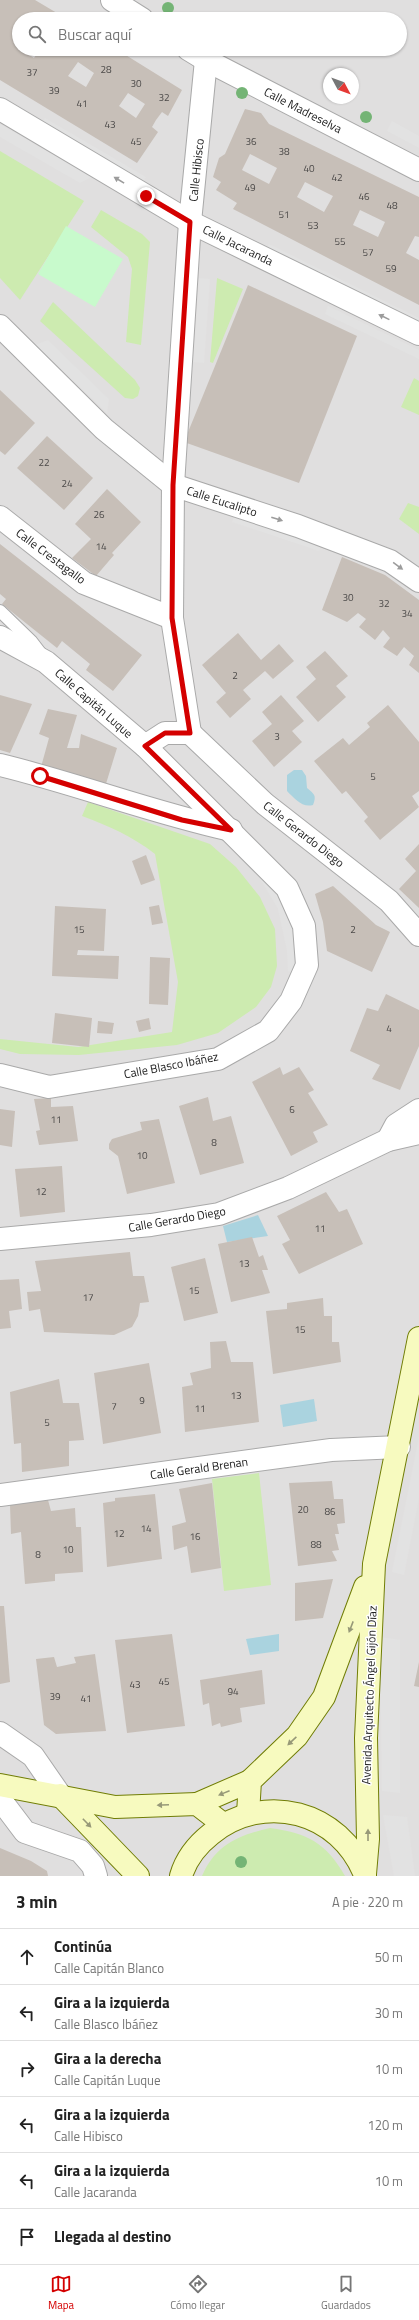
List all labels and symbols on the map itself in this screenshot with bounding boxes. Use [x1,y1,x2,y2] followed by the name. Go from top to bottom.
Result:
[100,62,112,77] house number: 28
[26,65,38,80] house number: 37
[323,68,359,104] north arrow
[130,76,142,91] house number: 30
[261,82,345,138] street label: Calle Madreselva
[48,83,60,98] house number: 39
[158,90,170,105] house number: 32
[76,96,88,111] house number: 41
[104,117,116,132] house number: 43
[130,134,142,149] house number: 45
[245,134,257,149] house number: 36
[183,137,209,203] street label: Calle Hibisco
[278,144,290,159] house number: 38
[303,161,315,176] house number: 40
[331,170,343,185] house number: 42
[113,177,125,184] one-way arrow
[244,180,256,195] house number: 49
[137,187,155,205] route end
[358,189,370,204] house number: 46
[386,198,398,213] house number: 48
[278,207,290,222] house number: 51
[307,218,319,233] house number: 53
[199,220,277,270] street label: Calle Jacaranda
[334,234,346,249] house number: 55
[362,245,374,260] house number: 57
[385,261,397,276] house number: 59
[378,314,390,320] one-way arrow
[38,455,50,470] house number: 22
[61,476,73,491] house number: 24
[184,481,260,521] street label: Calle Eucalipto
[93,507,105,522] house number: 26
[271,516,283,522] one-way arrow
[12,523,90,589] street label: Calle Crestagallo
[95,539,107,554] house number: 14
[392,562,403,570] one-way arrow
[342,590,354,605] house number: 30
[378,596,390,611] house number: 32
[401,606,413,621] house number: 34
[51,664,137,742] street label: Calle Capitán Luque
[232,668,238,683] house number: 2
[274,729,280,744] house number: 3
[31,767,49,785] route start
[370,769,376,784] house number: 5
[259,796,349,872] street label: Calle Gerardo Diego
[73,922,85,937] house number: 15
[350,922,356,937] house number: 2
[386,1021,392,1036] house number: 4
[122,1047,220,1083] street label: Calle Blasco Ibáñez
[289,1102,295,1117] house number: 6
[50,1112,62,1127] house number: 11
[211,1135,217,1150] house number: 8
[136,1148,148,1163] house number: 10
[35,1184,47,1199] house number: 12
[127,1201,227,1237] street label: Calle Gerardo Diego
[314,1221,326,1236] house number: 11
[238,1256,250,1271] house number: 13
[188,1283,200,1298] house number: 15
[82,1290,94,1305] house number: 17
[294,1322,306,1337] house number: 15
[230,1388,242,1403] house number: 13
[139,1393,145,1408] house number: 9
[111,1399,117,1414] house number: 7
[194,1401,206,1416] house number: 11
[44,1415,50,1430] house number: 5
[149,1452,249,1484] street label: Calle Gerald Brenan
[297,1502,309,1517] house number: 20
[324,1504,336,1519] house number: 86
[140,1521,152,1536] house number: 14
[113,1526,125,1541] house number: 12
[189,1529,201,1544] house number: 16
[310,1537,322,1552] house number: 88
[62,1542,74,1557] house number: 10
[35,1547,41,1562] house number: 8
[356,1605,382,1785] street label: Avenida Arquitecto Ángel Gijón Díaz
[347,1621,353,1633] one-way arrow
[158,1674,170,1689] house number: 45
[129,1677,141,1692] house number: 43
[227,1684,239,1699] house number: 94
[49,1689,61,1704] house number: 39
[80,1691,92,1706] house number: 41
[287,1736,297,1746] one-way arrow
[217,1791,229,1797] one-way arrow
[156,1802,169,1808] one-way arrow
[82,1818,92,1828] one-way arrow
[365,1828,371,1841] one-way arrow

